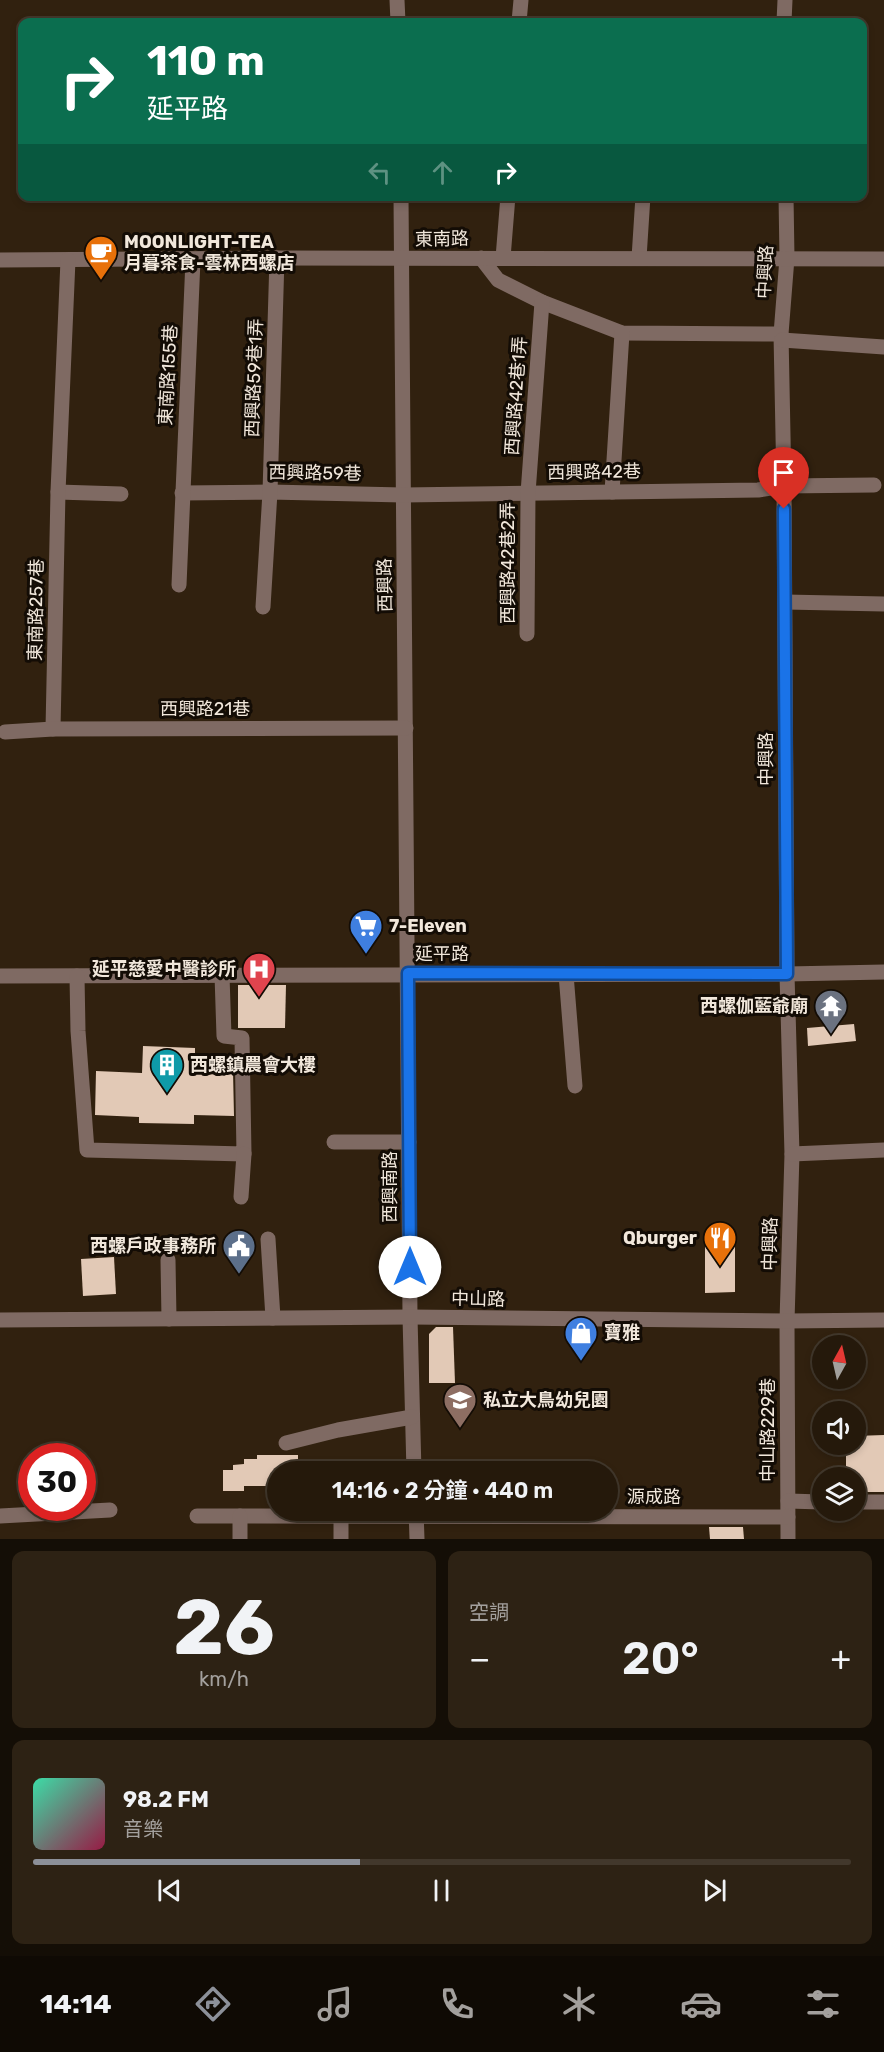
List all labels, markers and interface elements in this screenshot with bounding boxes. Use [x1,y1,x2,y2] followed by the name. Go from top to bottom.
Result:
[147,36,265,86] text: 110 m
[48,42,126,120] icon: right
[147,93,228,125] text: 延平路
[363,156,396,189] icon: left
[426,156,459,189] icon: ahead
[489,156,522,189] icon: right
[415,228,469,250] street label: 東南路
[124,231,295,274] place label: MOONLIGHT-TEA 月暮茶食-雲林西螺店
[83,234,119,281] cafe icon: MOONLIGHT-TEA 月暮茶食-雲林西螺店
[753,244,777,300] street label: 中興路
[241,318,267,438] street label: 西興路59巷1弄
[154,324,182,426] street label: 東南路155巷
[501,336,531,456] street label: 西興路42巷1弄
[758,447,809,509] pin
[767,456,800,489] icon: arrive
[547,460,641,484] street label: 西興路42巷
[268,461,362,485] street label: 西興路59巷
[497,502,519,624] street label: 西興路42巷2弄
[374,558,396,612] street label: 西興路
[24,559,48,661] street label: 東南路257巷
[160,698,250,720] street label: 西興路21巷
[755,732,777,786] street label: 中興路
[348,908,384,955] supermarket icon: 7-Eleven
[389,915,467,937] place label: 7-Eleven
[415,943,469,965] street label: 延平路
[241,951,277,998] hospital icon: 延平慈愛中醫診所
[92,958,236,980] place label: 延平慈愛中醫診所
[813,988,849,1035] temple icon: 西螺伽藍爺廟
[700,995,808,1017] place label: 西螺伽藍爺廟
[149,1047,185,1094] building icon: 西螺鎮農會大樓
[190,1054,316,1076] place label: 西螺鎮農會大樓
[379,1151,401,1223] street label: 西興南路
[759,1217,781,1271] street label: 中興路
[702,1220,738,1267] restaurant icon: Qburger
[623,1227,697,1249] place label: Qburger
[221,1228,257,1275] public building icon: 西螺戶政事務所
[90,1235,216,1257] place label: 西螺戶政事務所
[378,1235,442,1299] position arrow
[451,1288,505,1310] street label: 中山路
[563,1315,599,1362] shop icon: 寶雅
[604,1322,640,1344] place label: 寶雅
[812,1335,866,1389] north arrow
[812,1335,866,1521] map controls
[757,1378,779,1482] street label: 中山路229巷
[442,1382,478,1429] school or university icon: 私立大鳥幼兒園
[483,1389,609,1411] place label: 私立大鳥幼兒園
[812,1401,866,1455] button: sound
[18,1443,96,1521] speed limit sign: 30
[812,1467,866,1521] button: layers
[332,1477,553,1504] text: 14:16 · 2 分鐘 · 440 m
[627,1486,681,1508] street label: 源成路
[173,1581,275,1674] text: 26
[469,1600,509,1624] text: 空調
[622,1632,699,1685] text: 20°
[469,1639,490,1678] text: −
[830,1639,851,1678] text: +
[199,1667,249,1691] text: km/h
[123,1786,209,1813] text: 98.2 FM
[123,1817,163,1841] text: 音樂
[153,1874,186,1907] icon: previous
[425,1874,458,1907] icon: pause
[698,1874,731,1907] icon: next
[192,1983,234,2025] icon: directions
[314,1983,356,2025] icon: music
[436,1983,478,2025] icon: phone
[558,1983,600,2025] icon: climate
[680,1983,722,2025] icon: car
[802,1983,844,2025] icon: filters
[40,1988,112,2020] text: 14:14

